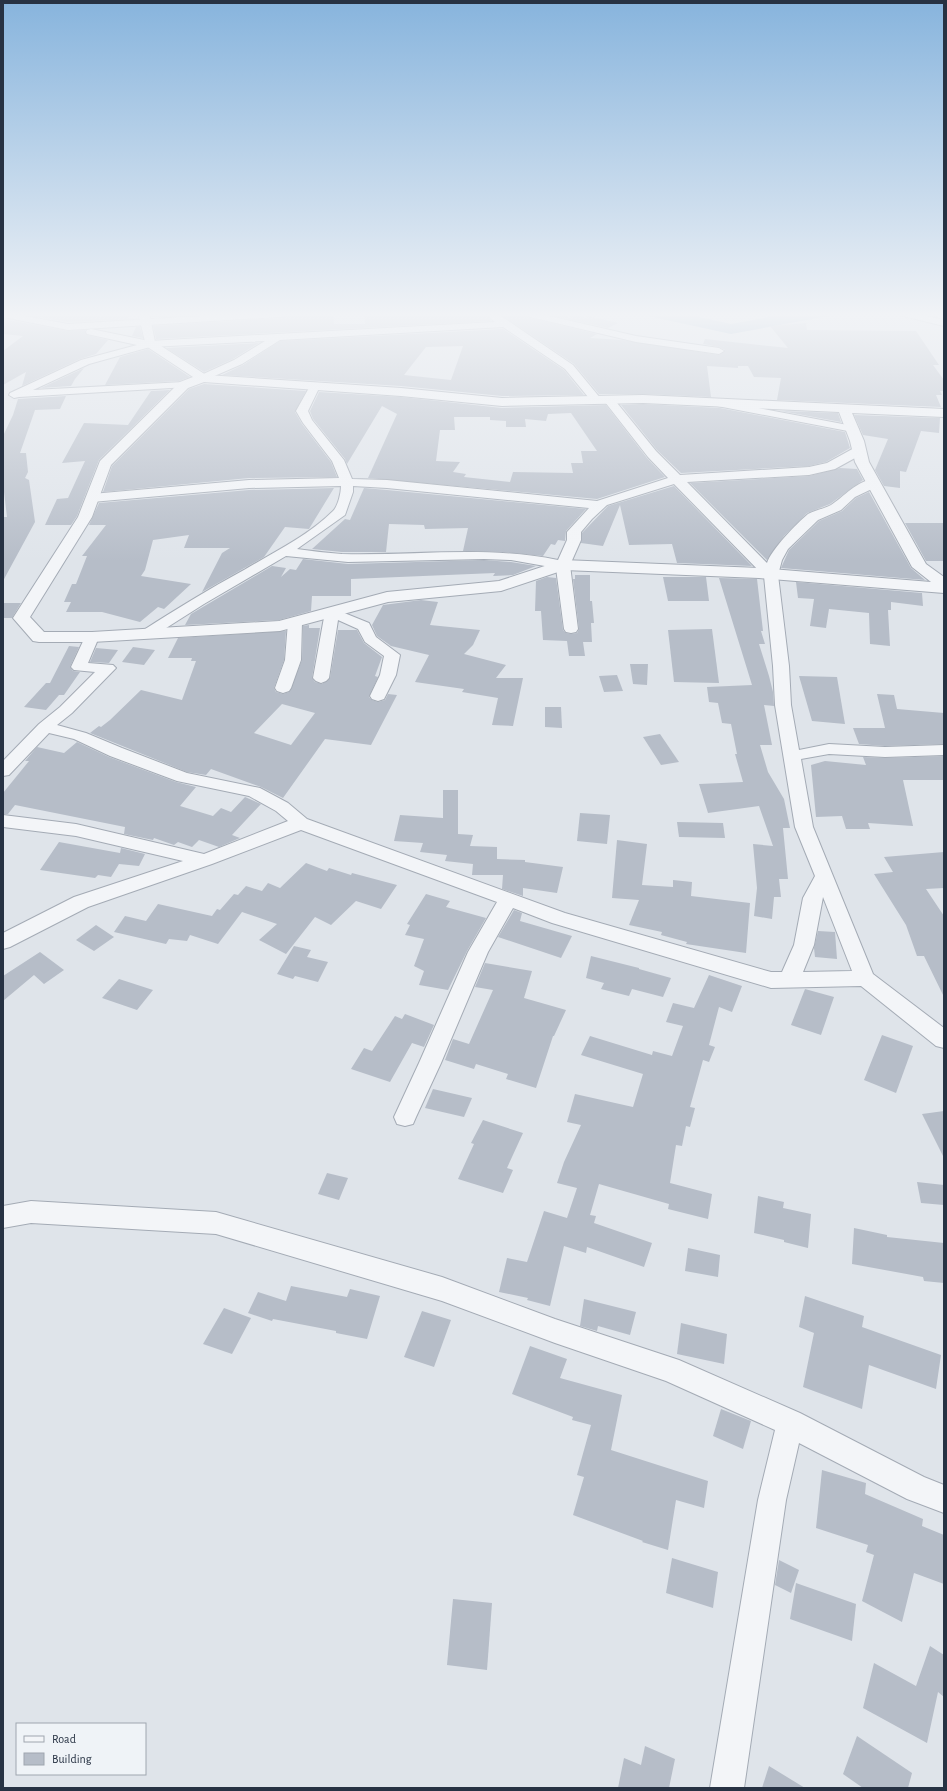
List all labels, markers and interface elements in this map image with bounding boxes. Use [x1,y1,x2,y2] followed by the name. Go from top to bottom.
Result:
[16,1723,146,1775] legend
[52,1733,76,1745] text: Road
[52,1753,92,1765] text: Building

